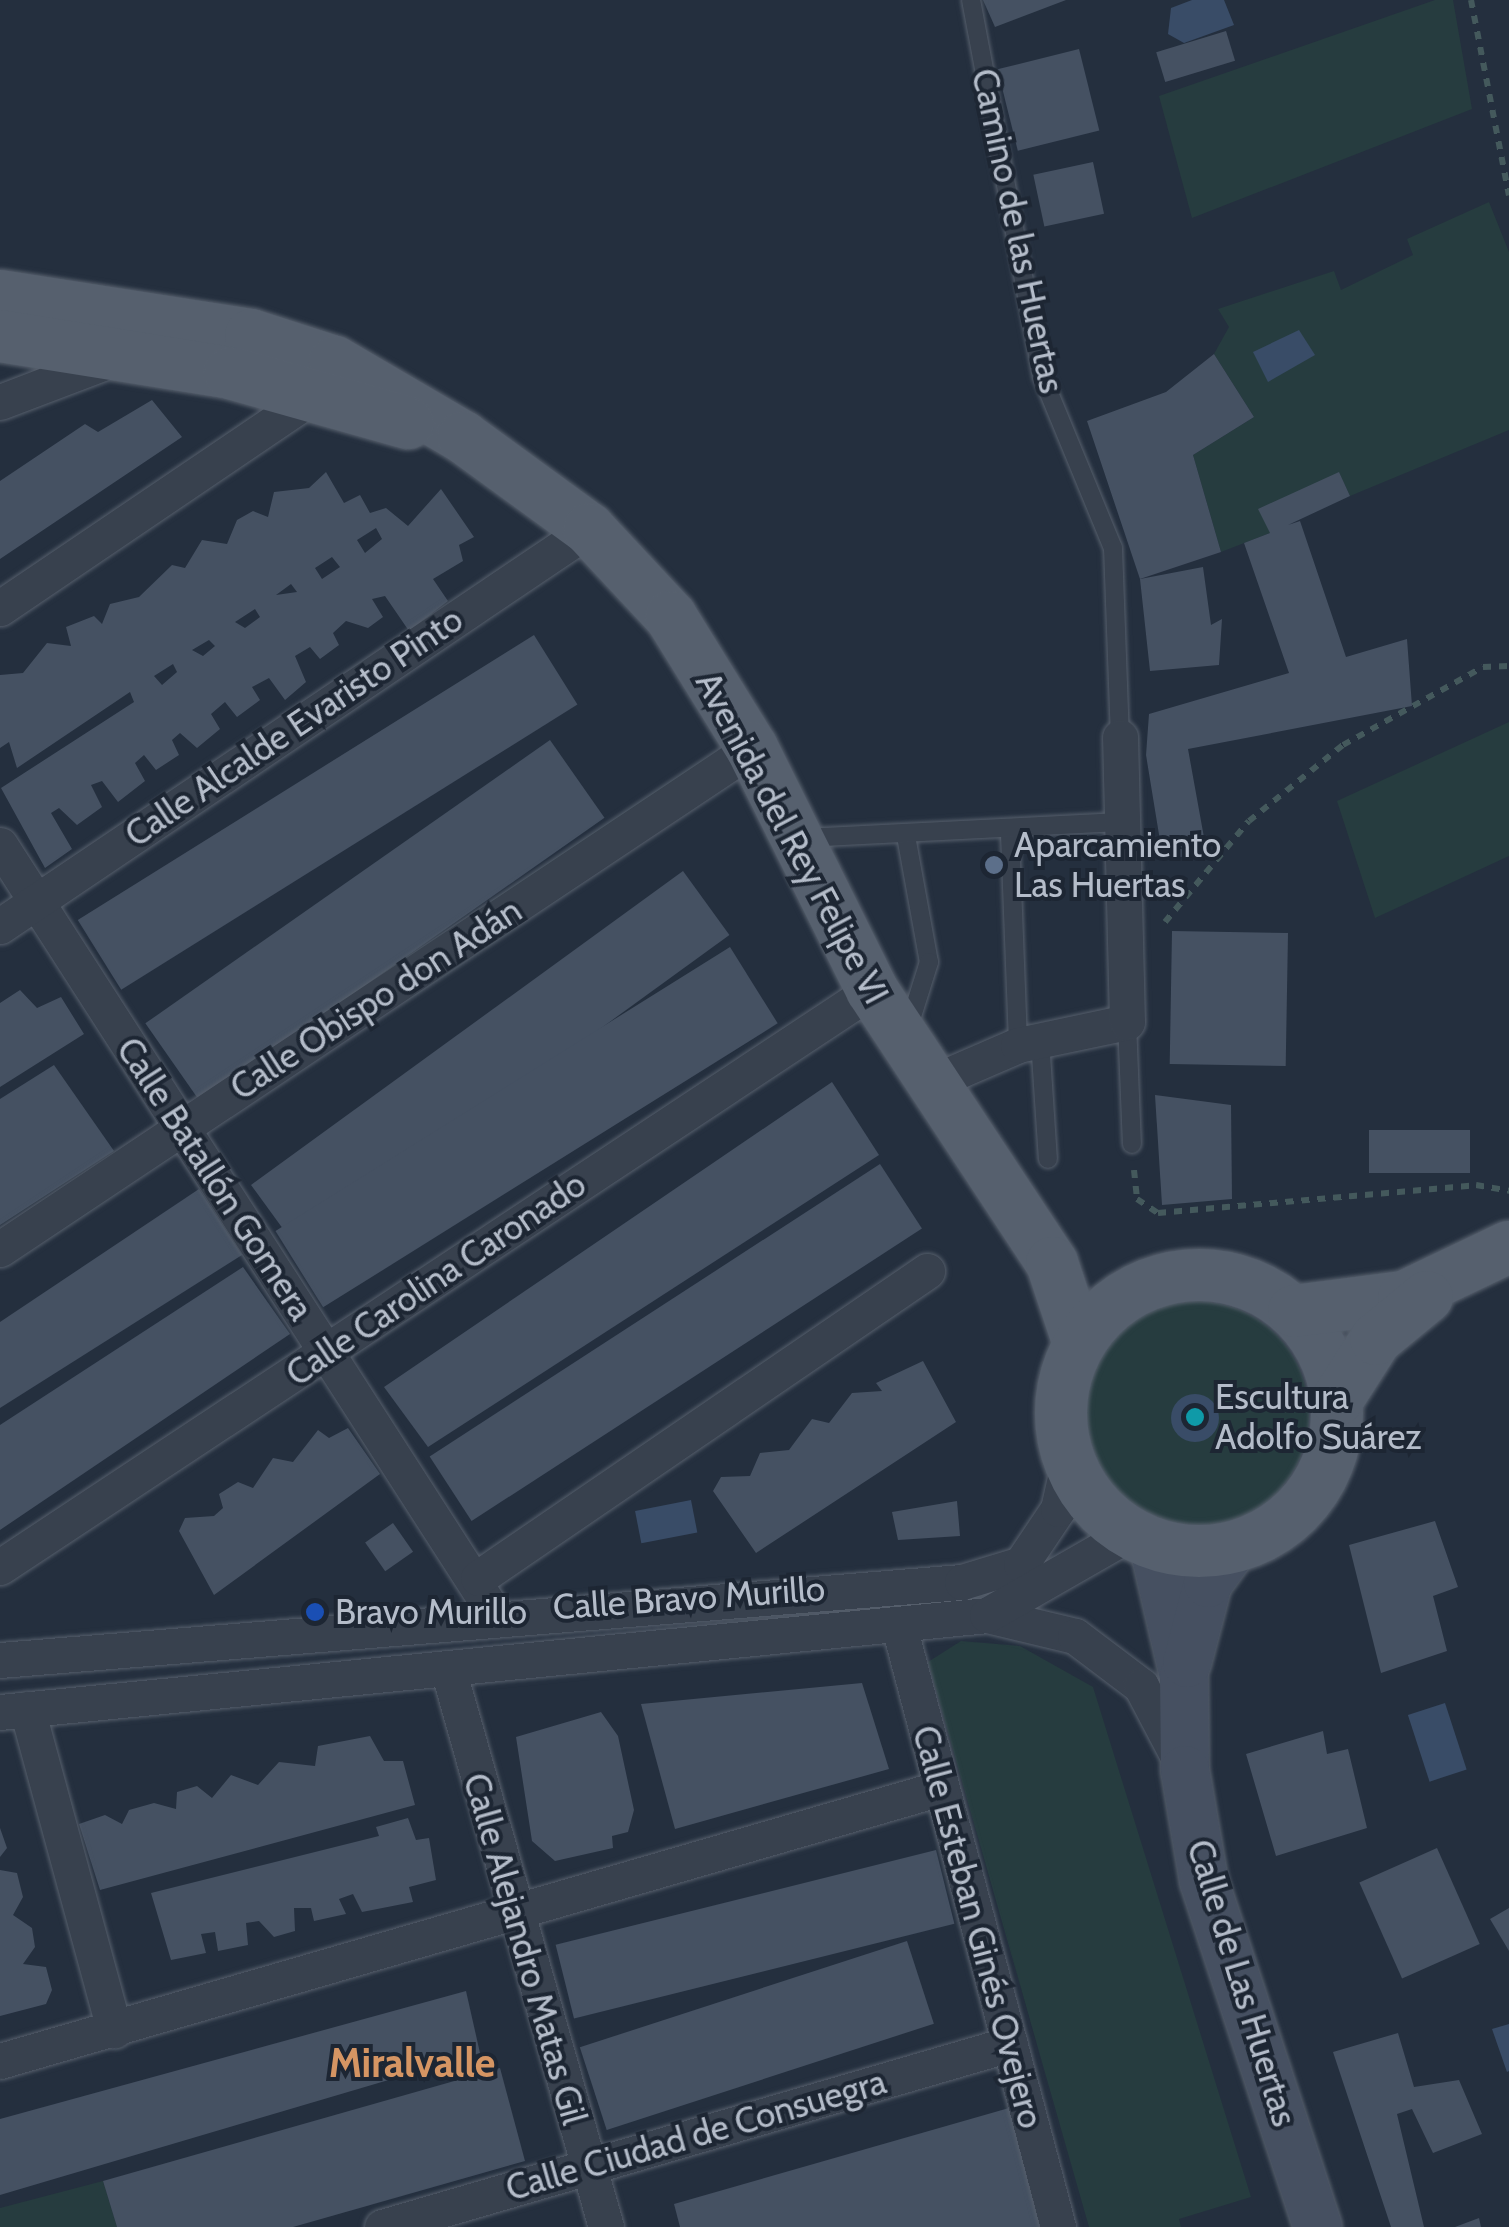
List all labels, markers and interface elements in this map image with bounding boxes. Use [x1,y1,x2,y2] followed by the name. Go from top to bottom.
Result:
[963,65,1073,397] street label: Camino de las Huertas
[117,598,471,856] street label: Calle Alcalde Evaristo Pinto
[687,665,897,1011] street label: Avenida del Rey Felipe VI
[1014,824,1221,906] place label: Aparcamiento Las Huertas
[983,854,1005,876] marker: Aparcamiento Las Huertas
[223,889,529,1109] street label: Calle Obispo don Adán
[108,1030,322,1328] street label: Calle Batallón Gomera
[278,1163,594,1395] street label: Calle Carolina Caronado
[1215,1376,1422,1458] place label: Escultura Adolfo Suárez
[1184,1406,1206,1428] marker: Escultura Adolfo Suárez
[552,1568,826,1628] street label: Calle Bravo Murillo
[335,1591,527,1633] place label: Bravo Murillo
[304,1601,326,1623] marker: Bravo Murillo
[904,1721,1052,2133] street label: Calle Esteban Ginés Ovejero
[455,1769,595,2129] street label: Calle Alejandro Matas Gil
[1178,1835,1306,2131] street label: Calle de Las Huertas
[329,2039,495,2087] district label: Miralvalle
[501,2061,891,2209] street label: Calle Ciudad de Consuegra

